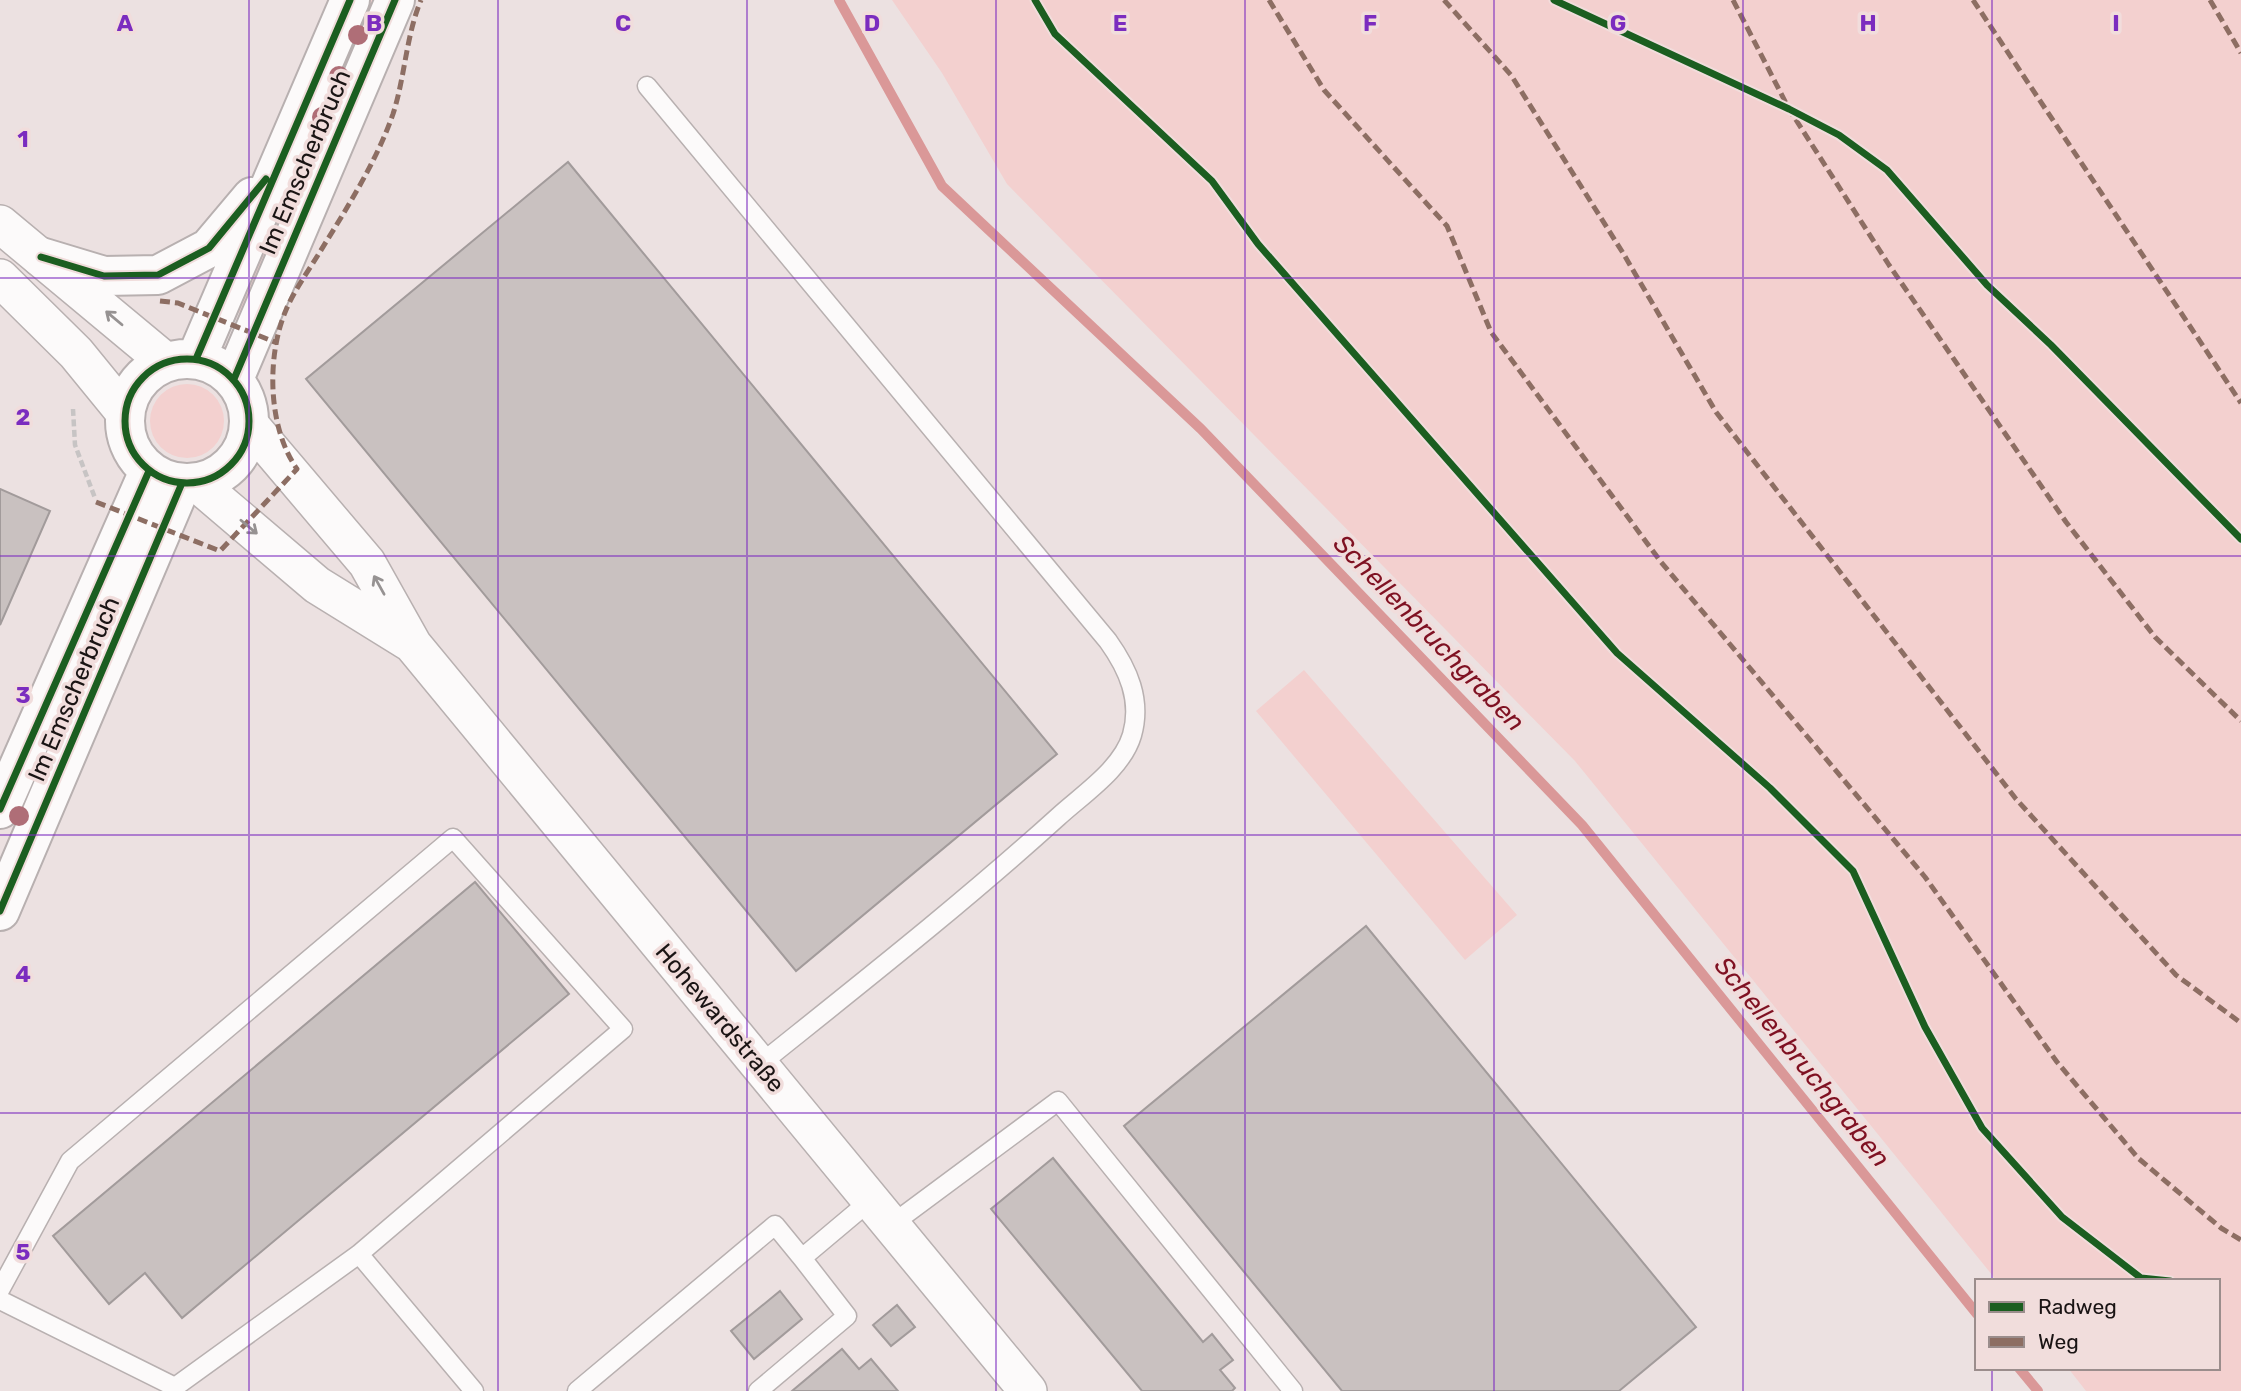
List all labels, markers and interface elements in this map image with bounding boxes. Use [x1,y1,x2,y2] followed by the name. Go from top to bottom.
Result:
[117,9,134,37] text: A
[366,9,382,37] text: B
[615,9,631,37] text: C
[864,9,880,37] text: D
[1113,9,1127,37] text: E
[1363,9,1377,37] text: F
[1610,9,1626,37] text: G
[1859,9,1877,37] text: H
[2112,9,2120,37] text: I
[253,65,357,259] street label: Im Emscherbruch
[17,125,29,153] text: 1
[105,310,123,326] one-way arrow
[16,403,30,431] text: 2
[240,519,258,535] one-way arrow
[1327,528,1531,738] water label: Schellenbruchgraben
[372,576,386,596] one-way arrow
[22,592,126,786] street label: Im Emscherbruch
[15,681,31,709] text: 3
[650,938,790,1098] street label: Hohewardstraße
[1708,951,1896,1173] water label: Schellenbruchgraben
[15,960,31,988] text: 4
[16,1238,31,1266] text: 5
[1975,1279,2220,1370] legend
[2038,1294,2117,1319] text: Radweg
[2038,1329,2079,1354] text: Weg

